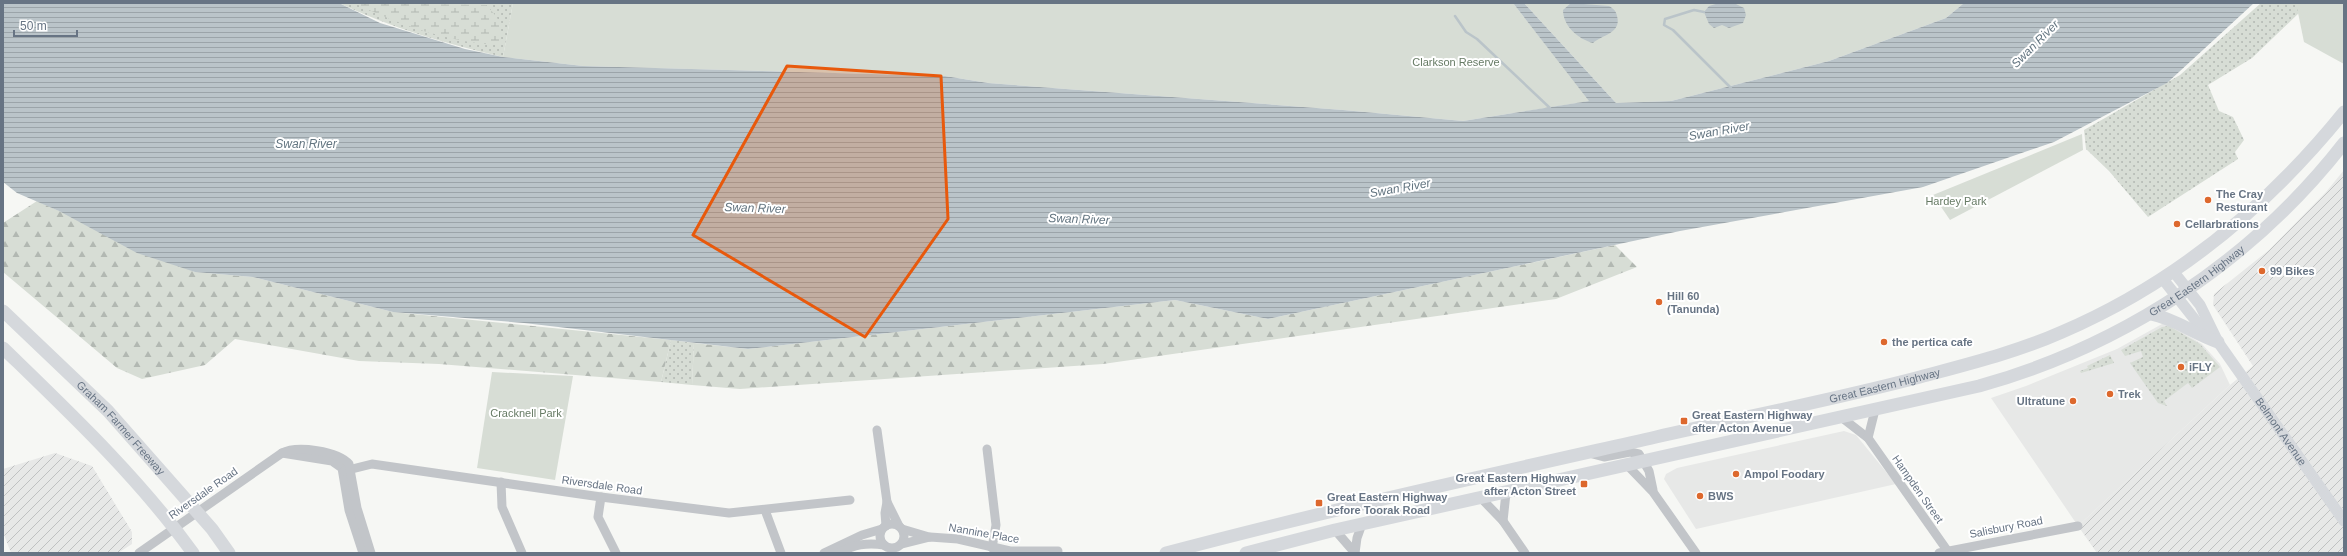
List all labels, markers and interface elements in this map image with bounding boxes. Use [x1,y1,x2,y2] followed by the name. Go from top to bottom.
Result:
[14,12,77,38] scale bar
[2008,17,2062,71] water label: Swan River
[20,19,47,33] text: 50 m
[1412,56,1500,68] park label: Clarkson Reserve
[1688,119,1751,143] water label: Swan River
[275,137,338,151] water label: Swan River
[1369,176,1432,200] water label: Swan River
[2216,188,2268,213] place label: The Cray Resturant
[1925,195,1987,207] park label: Hardey Park
[2203,195,2213,205] marker: The Cray Resturant
[724,200,787,216] water label: Swan River
[1048,211,1111,227] water label: Swan River
[2185,218,2259,230] place label: Cellarbrations
[2172,219,2182,229] marker: Cellarbrations
[2147,243,2247,318] street label: Great Eastern Highway
[2270,265,2315,277] place label: 99 Bikes
[2257,266,2267,276] marker: 99 Bikes
[1667,290,1720,315] place label: Hill 60 (Tanunda)
[1654,297,1664,307] marker: Hill 60 (Tanunda)
[1892,336,1973,348] place label: the pertica cafe
[1879,337,1889,347] marker: the pertica cafe
[2189,361,2212,373] place label: iFLY
[2176,362,2186,372] marker: iFLY
[1828,366,1942,405] street label: Great Eastern Highway
[74,379,168,477] street label: Graham Farmer Freeway
[2118,388,2142,400] place label: Trek
[2105,389,2115,399] marker: Trek
[2017,395,2065,407] place label: Ultratune
[2253,395,2309,468] street label: Belmont Avenue
[2068,396,2078,406] marker: Ultratune
[490,407,562,419] park label: Cracknell Park
[1692,409,1813,434] place label: Great Eastern Highway after Acton Avenue
[1679,416,1689,426] marker: Great Eastern Highway after Acton Avenue
[1890,453,1946,525] street label: Hampden Street
[166,465,240,521] street label: Riversdale Road
[1744,468,1826,480] place label: Ampol Foodary
[1731,469,1741,479] marker: Ampol Foodary
[1456,472,1577,497] place label: Great Eastern Highway after Acton Street
[561,473,643,497] street label: Riversdale Road
[1579,479,1589,489] marker: Great Eastern Highway after Acton Street
[1708,490,1734,502] place label: BWS
[1327,491,1448,516] place label: Great Eastern Highway before Toorak Road
[1695,491,1705,501] marker: BWS
[1314,498,1324,508] marker: Great Eastern Highway before Toorak Road
[1968,514,2044,540] street label: Salisbury Road
[948,521,1020,545] street label: Nannine Place

